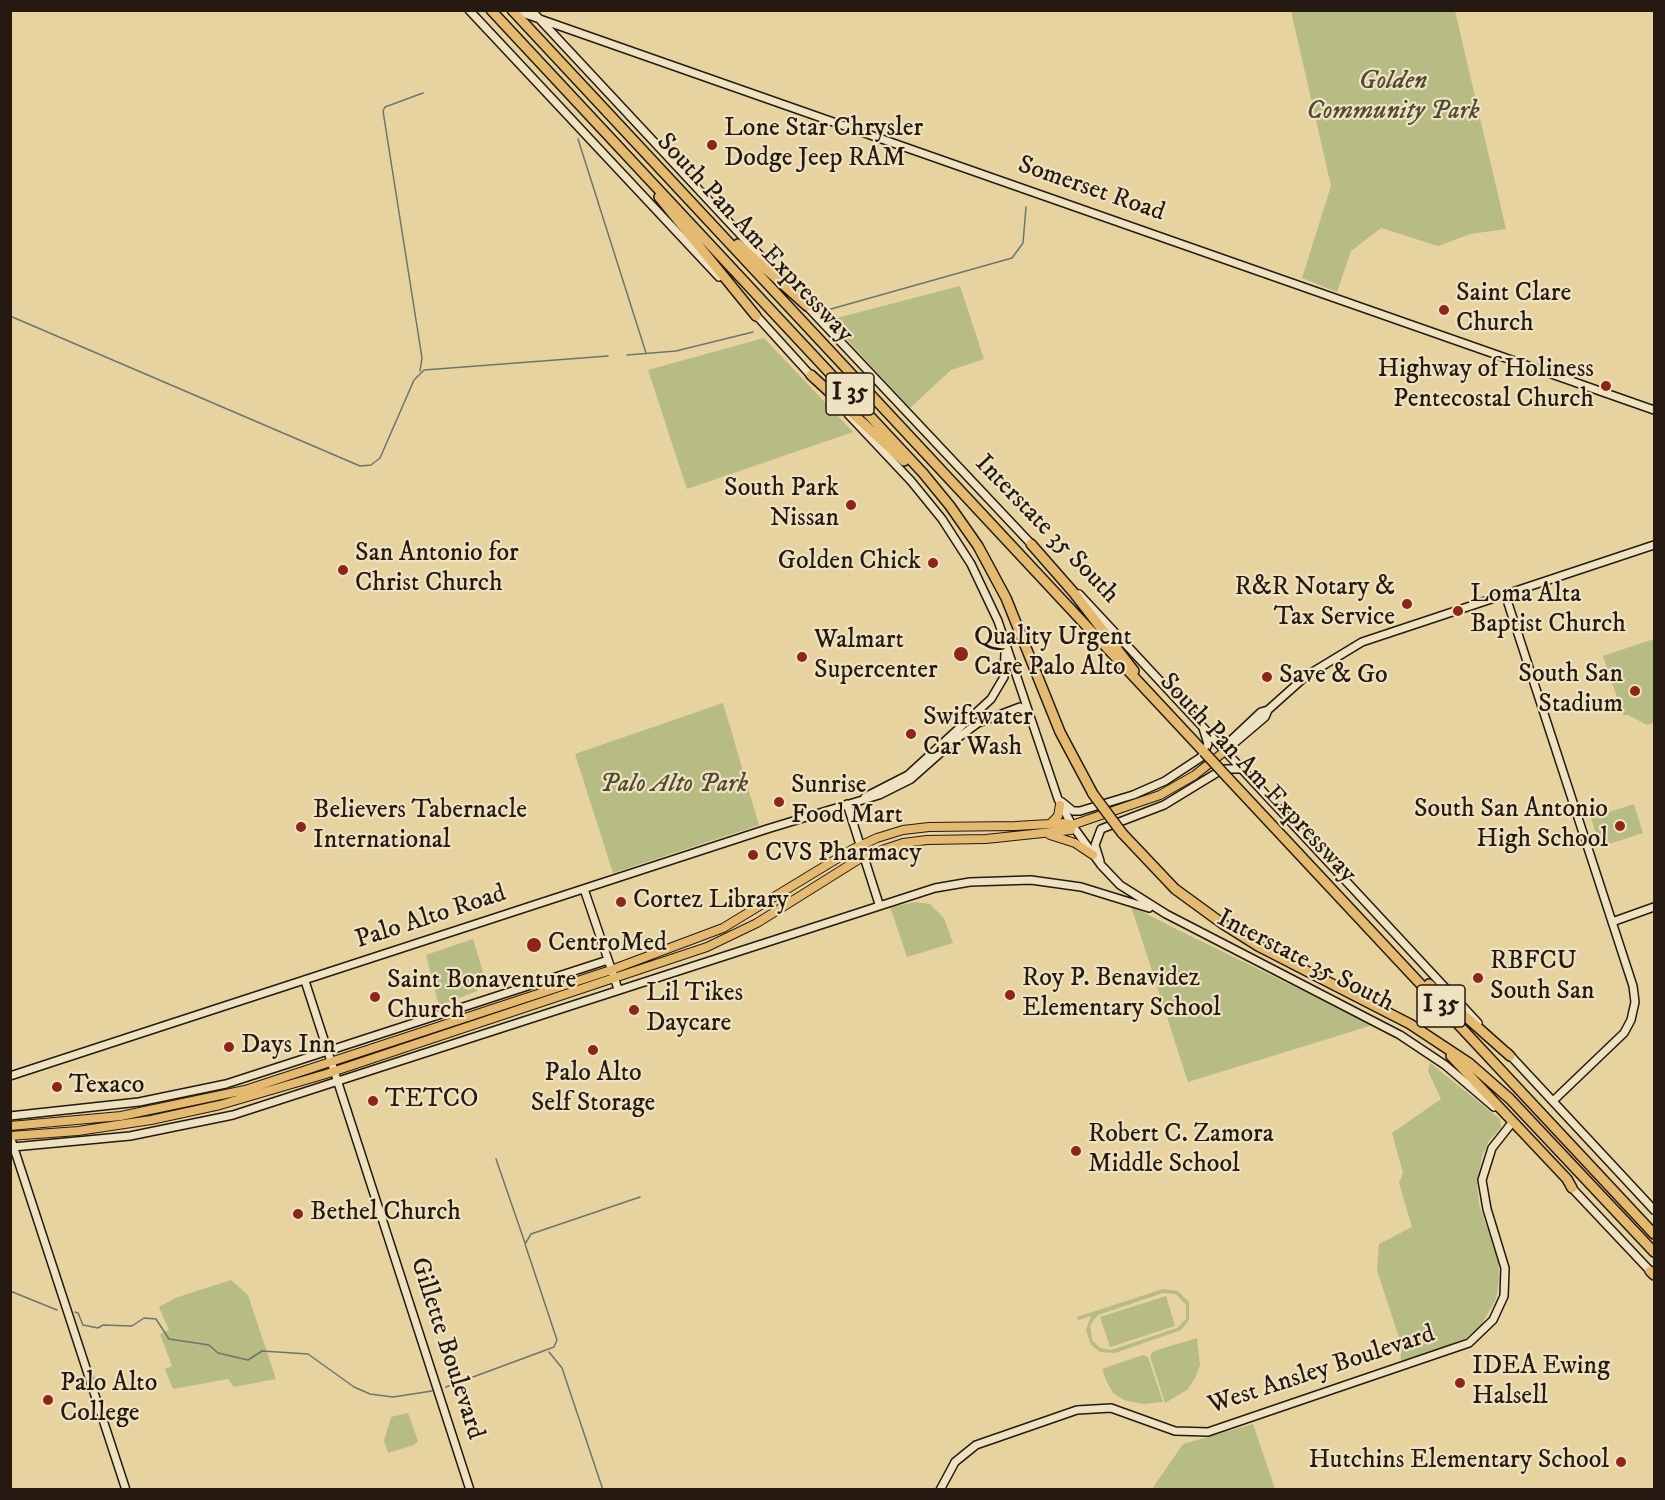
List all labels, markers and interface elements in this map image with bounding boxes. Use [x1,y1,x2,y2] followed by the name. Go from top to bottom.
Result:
[1306,67,1480,128] park label: Golden Community Park
[724,114,923,176] place label: Lone Star Chrysler Dodge Jeep RAM
[649,128,859,350] street label: South Pan Am Expressway
[705,138,719,152] marker: Lone Star Chrysler Dodge Jeep RAM
[1013,150,1169,230] street label: Somerset Road
[1456,279,1571,340] place label: Saint Clare Church
[1437,303,1451,317] marker: Saint Clare Church
[1377,355,1594,416] place label: Highway of Holiness Pentecostal Church
[826,373,874,415] road number: I 35
[1599,379,1613,393] marker: Highway of Holiness Pentecostal Church
[967,449,1125,611] street label: Interstate 35 South
[724,474,839,536] place label: South Park Nissan
[844,498,858,512] marker: South Park Nissan
[355,539,519,600] place label: San Antonio for Christ Church
[778,547,921,579] place label: Golden Chick
[926,556,940,570] marker: Golden Chick
[336,563,350,577] marker: San Antonio for Christ Church
[1234,573,1395,634] place label: R&R Notary & Tax Service
[1470,580,1626,642] place label: Loma Alta Baptist Church
[1400,597,1414,611] marker: R&R Notary & Tax Service
[1451,604,1465,618] marker: Loma Alta Baptist Church
[974,623,1132,684] place label: Quality Urgent Care Palo Alto
[814,626,938,688] place label: Walmart Supercenter
[952,645,970,663] marker: Quality Urgent Care Palo Alto
[795,650,809,664] marker: Walmart Supercenter
[1518,660,1623,722] place label: South San Stadium
[1279,661,1388,693] place label: Save & Go
[1152,668,1362,890] street label: South Pan Am Expressway
[1260,670,1274,684] marker: Save & Go
[1628,684,1642,698] marker: South San Stadium
[923,703,1033,764] place label: Swiftwater Car Wash
[904,727,918,741] marker: Swiftwater Car Wash
[600,770,748,802] park label: Palo Alto Park
[791,771,903,832] place label: Sunrise Food Mart
[772,795,786,809] marker: Sunrise Food Mart
[1414,795,1608,856] place label: South San Antonio High School
[313,796,527,858] place label: Believers Tabernacle International
[1613,819,1627,833] marker: South San Antonio High School
[294,820,308,834] marker: Believers Tabernacle International
[765,839,922,871] place label: CVS Pharmacy
[746,848,760,862] marker: CVS Pharmacy
[352,879,510,957] street label: Palo Alto Road
[633,886,789,918] place label: Cortez Library
[614,895,628,909] marker: Cortez Library
[1211,904,1399,1020] street label: Interstate 35 South
[548,929,667,961] place label: CentroMed
[525,936,543,954] marker: CentroMed
[1490,947,1595,1008] place label: RBFCU South San
[1022,964,1221,1026] place label: Roy P. Benavidez Elementary School
[387,966,576,1028] place label: Saint Bonaventure Church
[1471,971,1485,985] marker: RBFCU South San
[646,979,743,1040] place label: Lil Tikes Daycare
[1417,985,1465,1027] road number: I 35
[1003,988,1017,1002] marker: Roy P. Benavidez Elementary School
[368,990,382,1004] marker: Saint Bonaventure Church
[627,1003,641,1017] marker: Lil Tikes Daycare
[241,1031,336,1063] place label: Days Inn
[222,1040,236,1054] marker: Days Inn
[586,1043,600,1057] marker: Palo Alto Self Storage
[531,1059,655,1120] place label: Palo Alto Self Storage
[69,1071,144,1103] place label: Texaco
[50,1080,64,1094] marker: Texaco
[385,1085,479,1117] place label: TETCO
[366,1094,380,1108] marker: TETCO
[1088,1120,1274,1182] place label: Robert C. Zamora Middle School
[1069,1144,1083,1158] marker: Robert C. Zamora Middle School
[310,1198,461,1230] place label: Bethel Church
[291,1207,305,1221] marker: Bethel Church
[402,1254,490,1444] street label: Gillette Boulevard
[1205,1320,1439,1422] street label: West Ansley Boulevard
[1472,1352,1610,1414] place label: IDEA Ewing Halsell
[60,1369,157,1430] place label: Palo Alto College
[1453,1376,1467,1390] marker: IDEA Ewing Halsell
[41,1393,55,1407] marker: Palo Alto College
[1308,1446,1609,1478] place label: Hutchins Elementary School
[1614,1455,1628,1469] marker: Hutchins Elementary School

